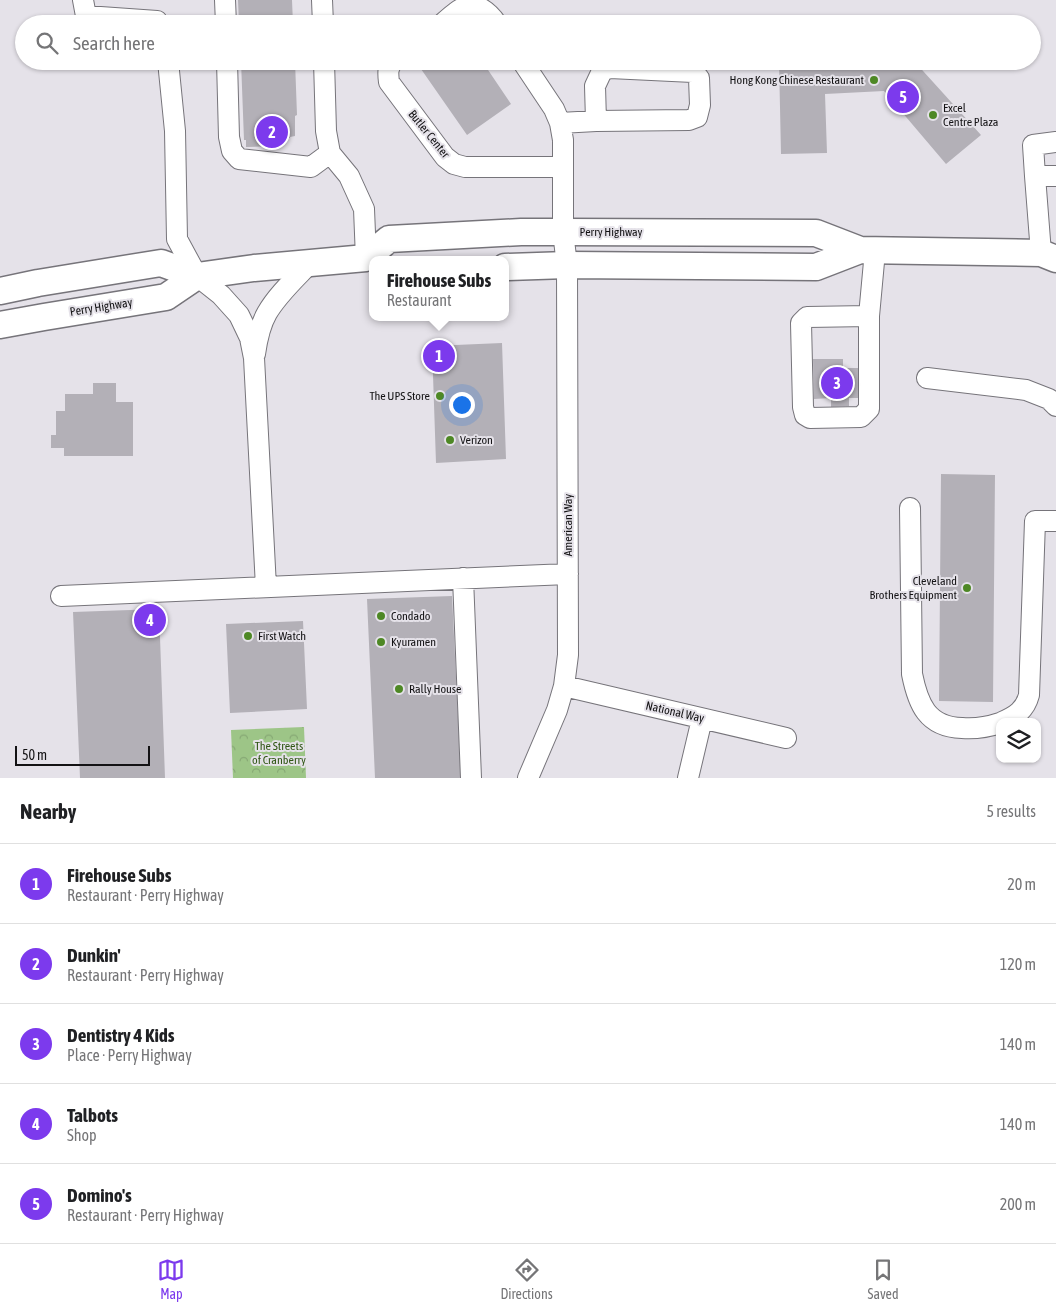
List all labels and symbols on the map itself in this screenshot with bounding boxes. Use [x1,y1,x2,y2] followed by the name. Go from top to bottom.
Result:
[730,73,865,87] place label: Hong Kong Chinese Restaurant
[868,74,880,86] marker: Hong Kong Chinese Restaurant
[887,78,919,116] pin: 5
[943,101,998,129] place label: Excel Centre Plaza
[405,107,453,161] street label: Butler Center
[927,109,939,121] marker: Excel Centre Plaza
[256,113,288,151] pin: 2
[579,225,643,239] street label: Perry Highway
[69,295,133,319] street label: Perry Highway
[423,337,455,375] pin: 1
[821,364,853,402] pin: 3
[369,389,430,403] place label: The UPS Store
[434,390,446,402] marker: The UPS Store
[449,392,475,418] your location
[460,433,493,447] place label: Verizon
[444,434,456,446] marker: Verizon
[561,494,575,556] street label: American Way
[870,574,958,602] place label: Cleveland Brothers Equipment
[961,582,973,594] marker: Cleveland Brothers Equipment
[134,601,166,639] pin: 4
[391,609,431,623] place label: Condado
[375,610,387,622] marker: Condado
[258,629,306,643] place label: First Watch
[242,630,254,642] marker: First Watch
[391,635,436,649] place label: Kyuramen
[375,636,387,648] marker: Kyuramen
[409,682,462,696] place label: Rally House
[393,683,405,695] marker: Rally House
[644,698,706,726] street label: National Way
[252,739,306,767] park label: The Streets of Cranberry
[15,743,150,766] scale bar

